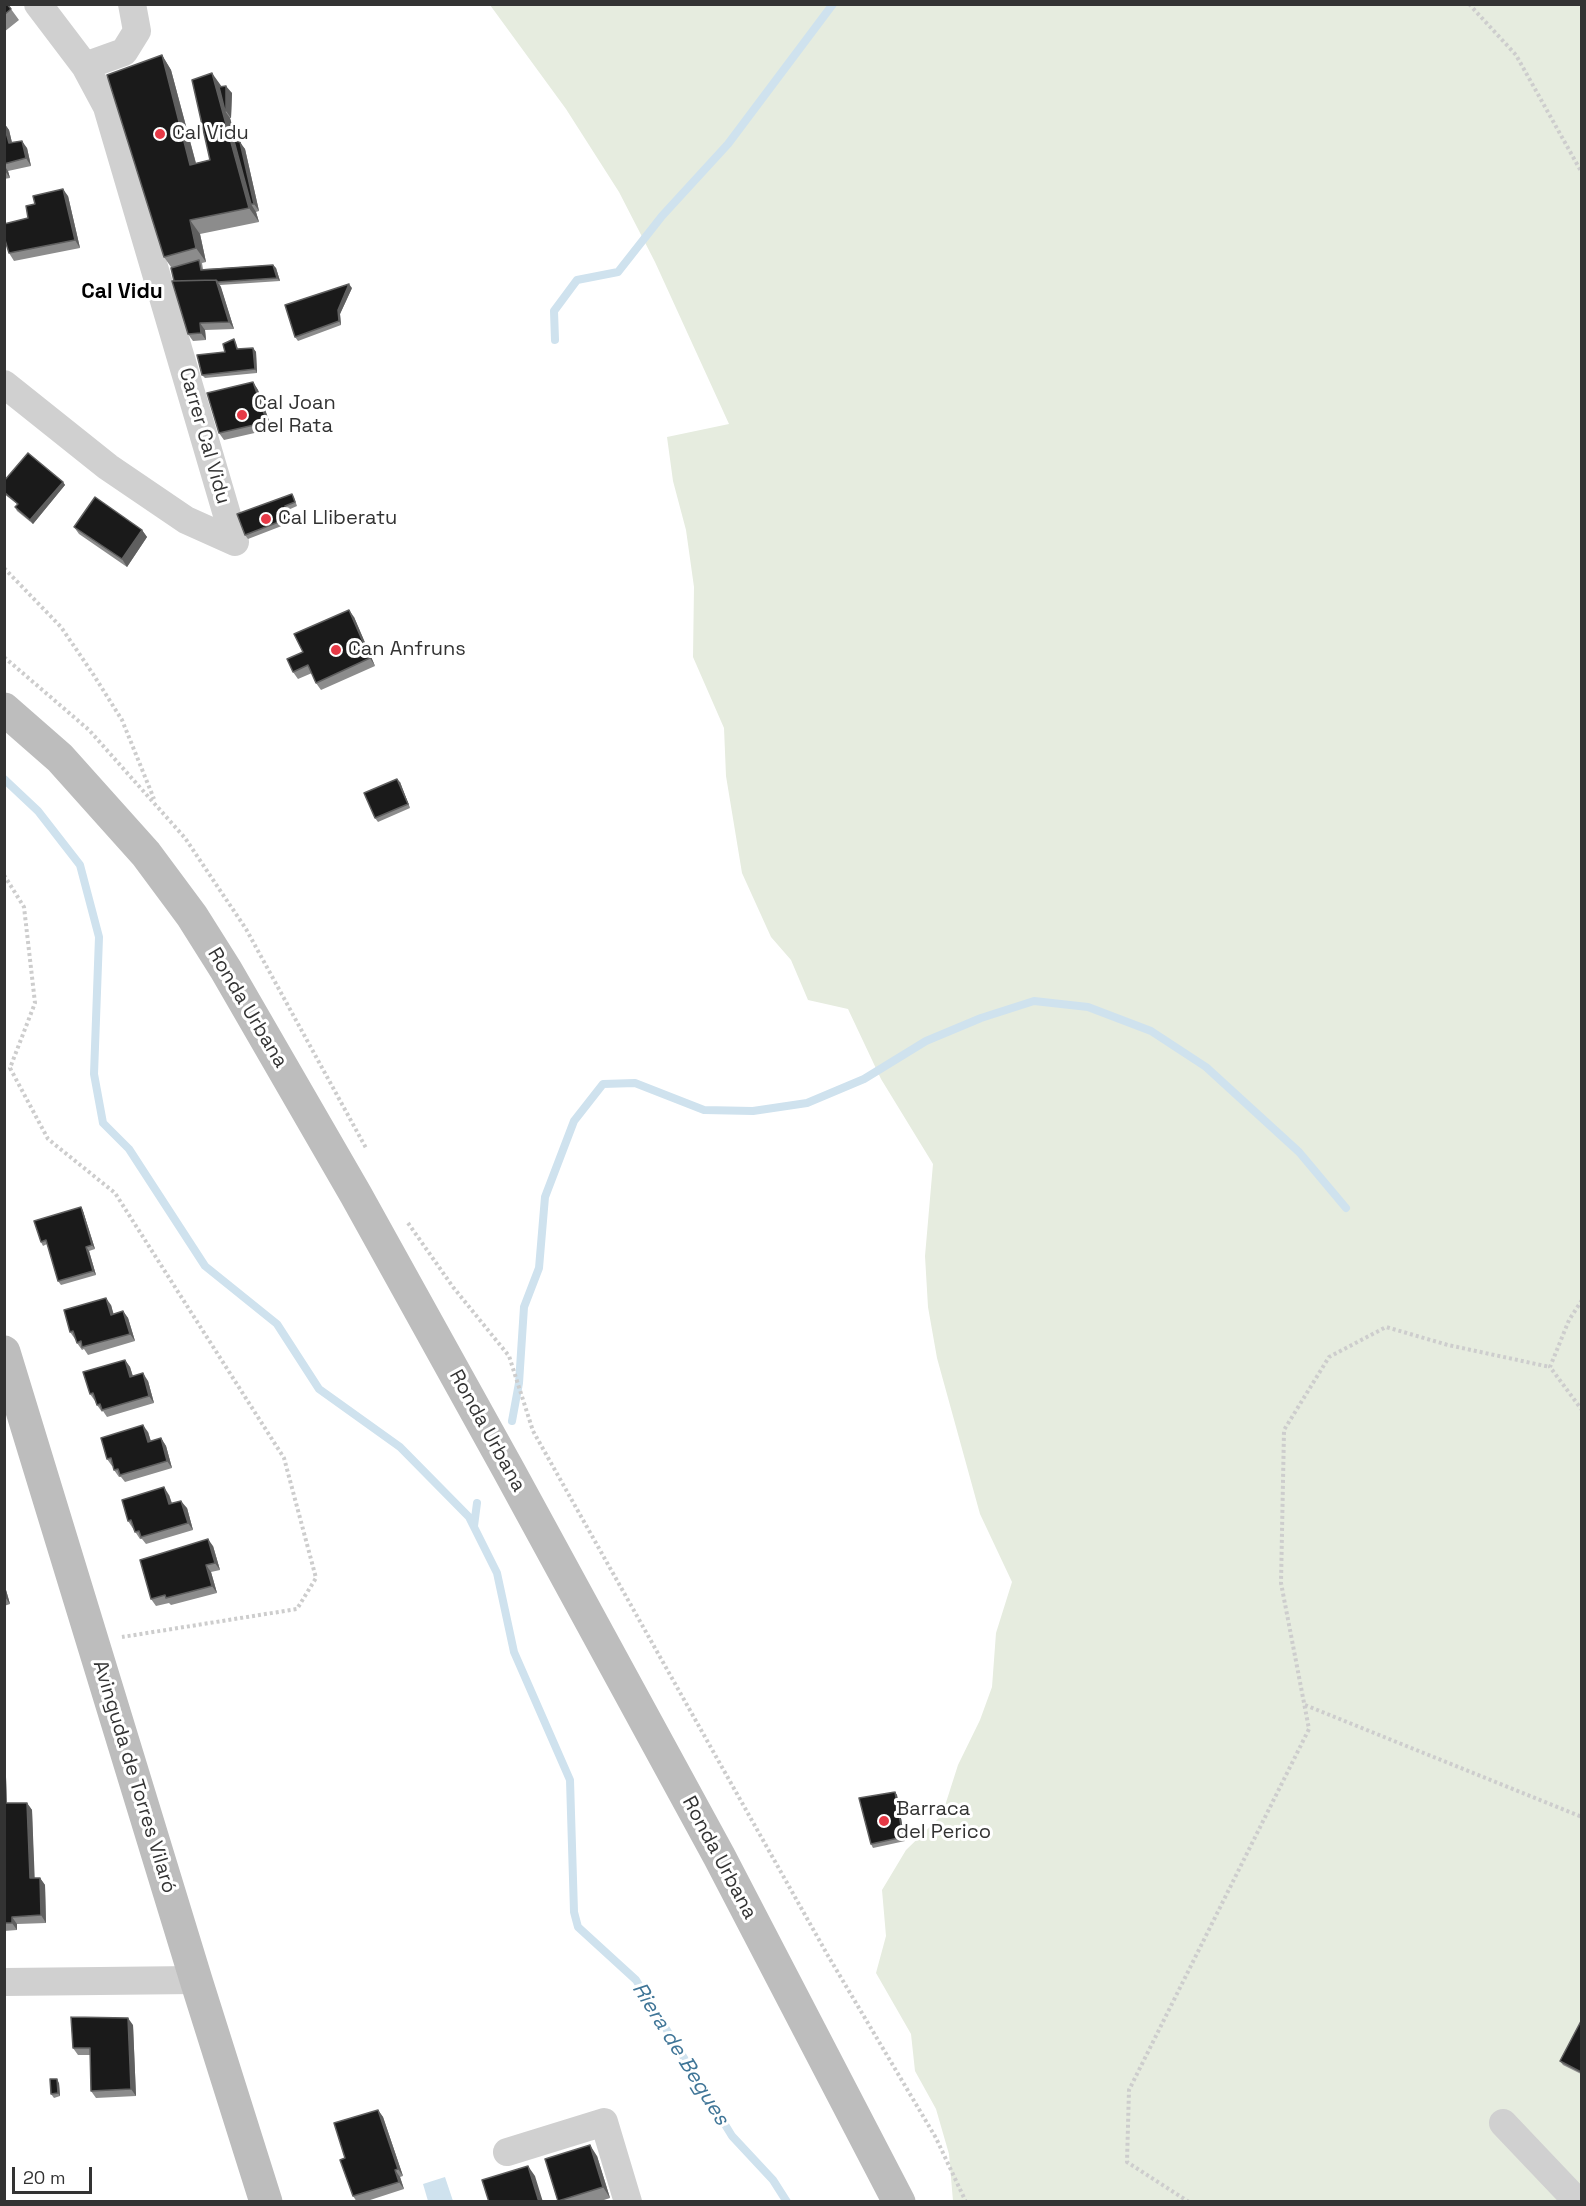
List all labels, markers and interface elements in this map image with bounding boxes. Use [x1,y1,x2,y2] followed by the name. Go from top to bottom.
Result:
[172,122,249,146] place label: Cal Vidu
[153,127,167,141] marker: Cal Vidu
[81,279,163,305] district label: Cal Vidu
[173,365,235,507] street label: Carrer Cal Vidu
[254,392,336,439] place label: Cal Joan del Rata
[235,408,249,422] marker: Cal Joan del Rata
[278,507,397,531] place label: Cal Lliberatu
[259,512,273,526] marker: Cal Lliberatu
[348,638,466,662] place label: Can Anfruns
[329,643,343,657] marker: Can Anfruns
[202,944,292,1072] street label: Ronda Urbana
[444,1366,530,1496] street label: Ronda Urbana
[87,1658,181,1896] street label: Avinguda de Torres Vilaró
[677,1792,761,1924] street label: Ronda Urbana
[896,1798,991,1845] place label: Barraca del Perico
[877,1814,891,1828] marker: Barraca del Perico
[626,1978,734,2130] water label: Riera de Begues
[15,2155,94,2193] scale bar
[23,2166,66,2189] text: 20 m

